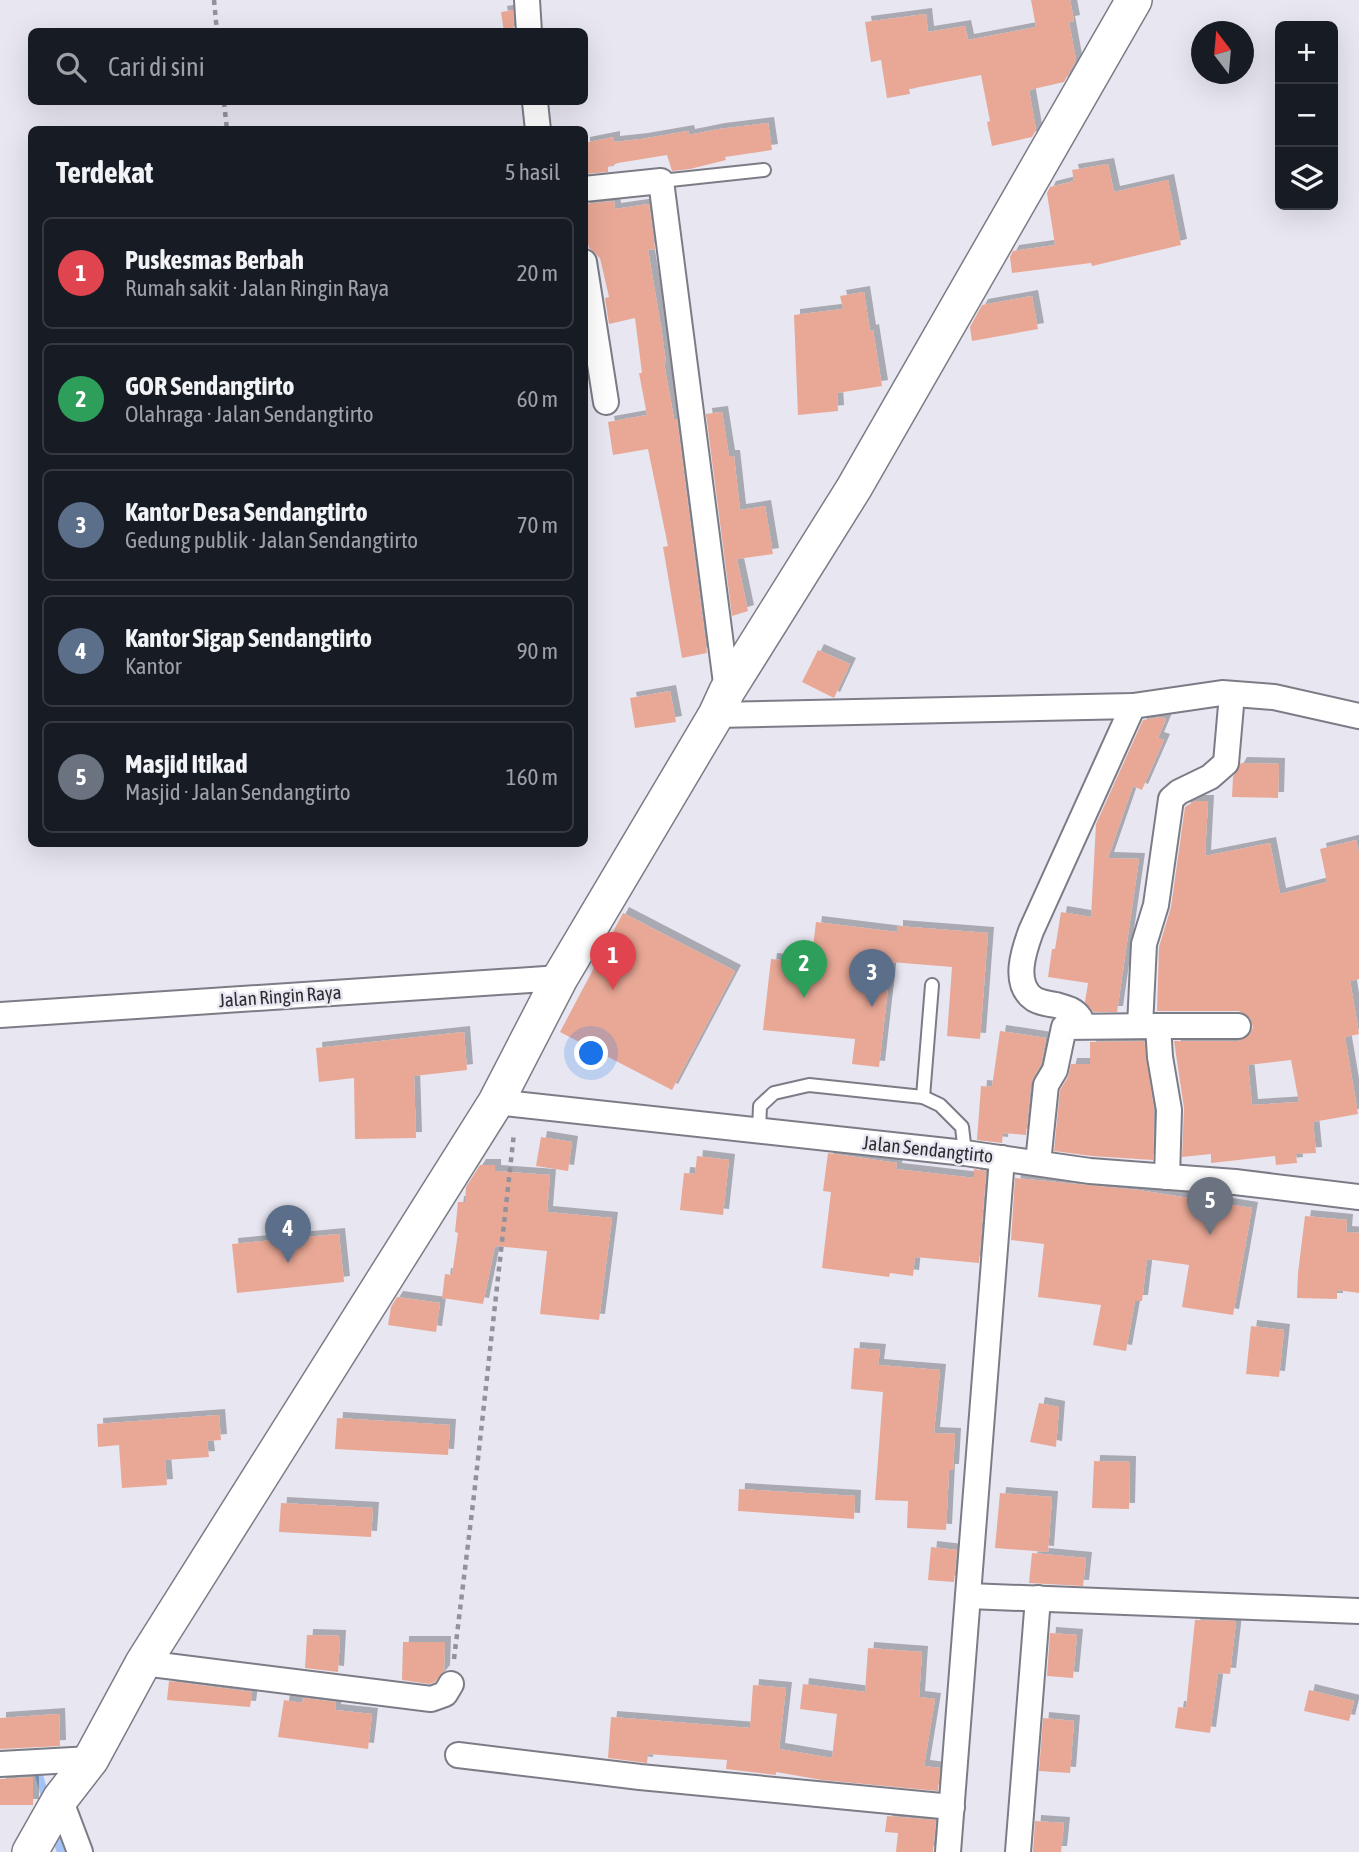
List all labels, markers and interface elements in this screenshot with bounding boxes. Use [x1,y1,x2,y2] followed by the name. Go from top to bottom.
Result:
[1191,21,1254,84] north arrow
[1275,21,1338,210] map controls
[1275,21,1338,84] button: +
[28,28,588,105] search box
[52,48,90,86] icon: search
[108,52,205,82] text: Cari di sini
[1275,84,1338,147] button: −
[1275,147,1338,210] button: layers
[56,155,153,189] text: Terdekat
[505,159,560,185] text: 5 hasil
[125,245,304,275] text: Puskesmas Berbah
[76,260,86,286] text: 1
[517,260,558,286] text: 20 m
[125,275,389,301] text: Rumah sakit · Jalan Ringin Raya
[125,371,294,401] text: GOR Sendangtirto
[76,386,86,412] text: 2
[517,386,558,412] text: 60 m
[125,401,373,427] text: Olahraga · Jalan Sendangtirto
[125,497,368,527] text: Kantor Desa Sendangtirto
[76,512,86,538] text: 3
[517,512,558,538] text: 70 m
[125,527,418,553] text: Gedung publik · Jalan Sendangtirto
[125,623,372,653] text: Kantor Sigap Sendangtirto
[76,638,86,664] text: 4
[517,638,558,664] text: 90 m
[125,653,182,679] text: Kantor
[125,749,248,779] text: Masjid Itikad
[76,764,86,790] text: 5
[506,764,558,790] text: 160 m
[125,779,351,805] text: Masjid · Jalan Sendangtirto
[590,932,636,990] pin: 1
[781,940,827,998] pin: 2
[849,949,895,1007] pin: 3
[218,981,342,1011] street label: Jalan Ringin Raya
[574,1036,608,1070] your location
[862,1131,994,1167] street label: Jalan Sendangtirto
[1187,1177,1233,1235] pin: 5
[265,1205,311,1263] pin: 4

